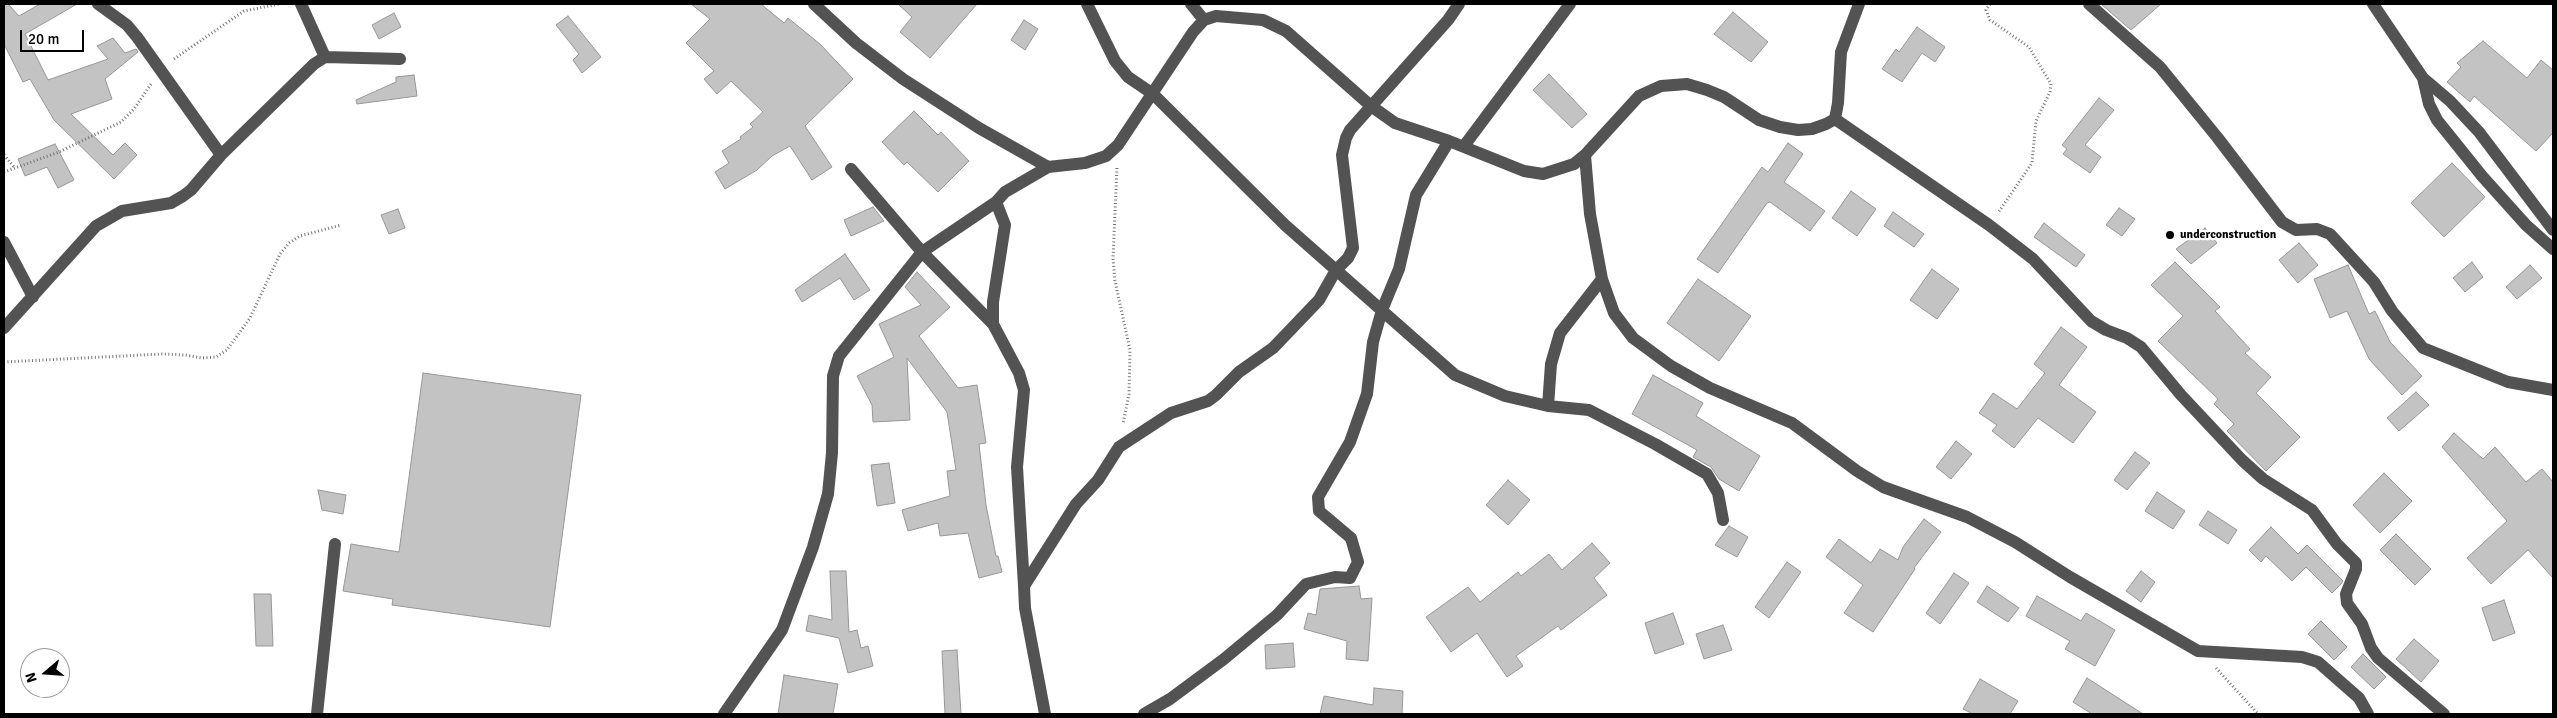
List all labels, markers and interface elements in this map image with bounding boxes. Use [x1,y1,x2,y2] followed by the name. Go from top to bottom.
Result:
[22,20,86,52] scale bar
[28,30,59,48] text: 20 m
[2180,228,2276,242] place label: underconstruction
[2164,229,2176,241] marker: underconstruction
[20,648,70,698] north arrow
[22,670,41,685] text: N

